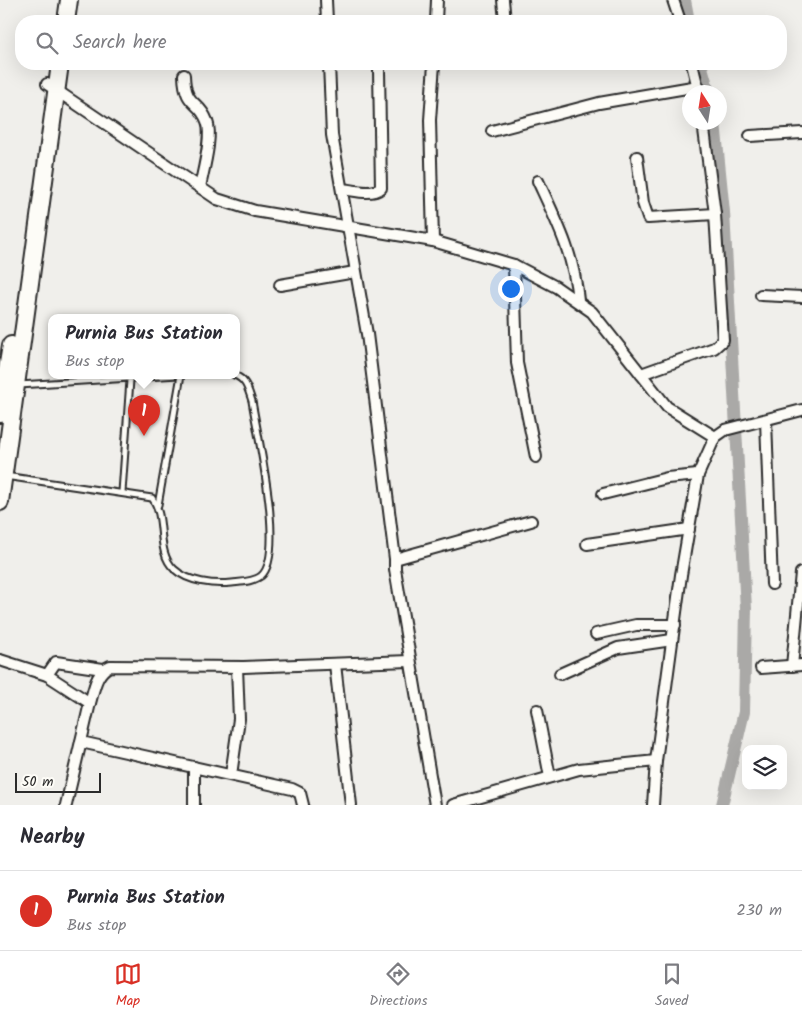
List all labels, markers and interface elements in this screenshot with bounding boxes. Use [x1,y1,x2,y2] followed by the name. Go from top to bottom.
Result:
[15,15,787,70] search box
[73,28,167,58] text: Search here
[33,29,61,57] icon: search
[682,85,727,130] north arrow
[498,276,524,302] your location
[48,314,240,379] popup
[65,319,223,349] text: Purnia Bus Station
[65,349,124,374] text: Bus stop
[128,395,160,436] pin: 1
[742,745,787,790] map controls
[742,745,787,790] button: layers
[15,770,101,793] scale bar
[22,771,53,793] text: 50 m
[20,821,85,854] text: Nearby
[67,883,225,913] text: Purnia Bus Station
[34,898,38,923] text: 1
[736,898,782,923] text: 230 m
[67,913,126,938] text: Bus stop
[114,960,142,1012] tab: Map
[369,960,427,1012] tab: Directions
[655,960,688,1012] tab: Saved

